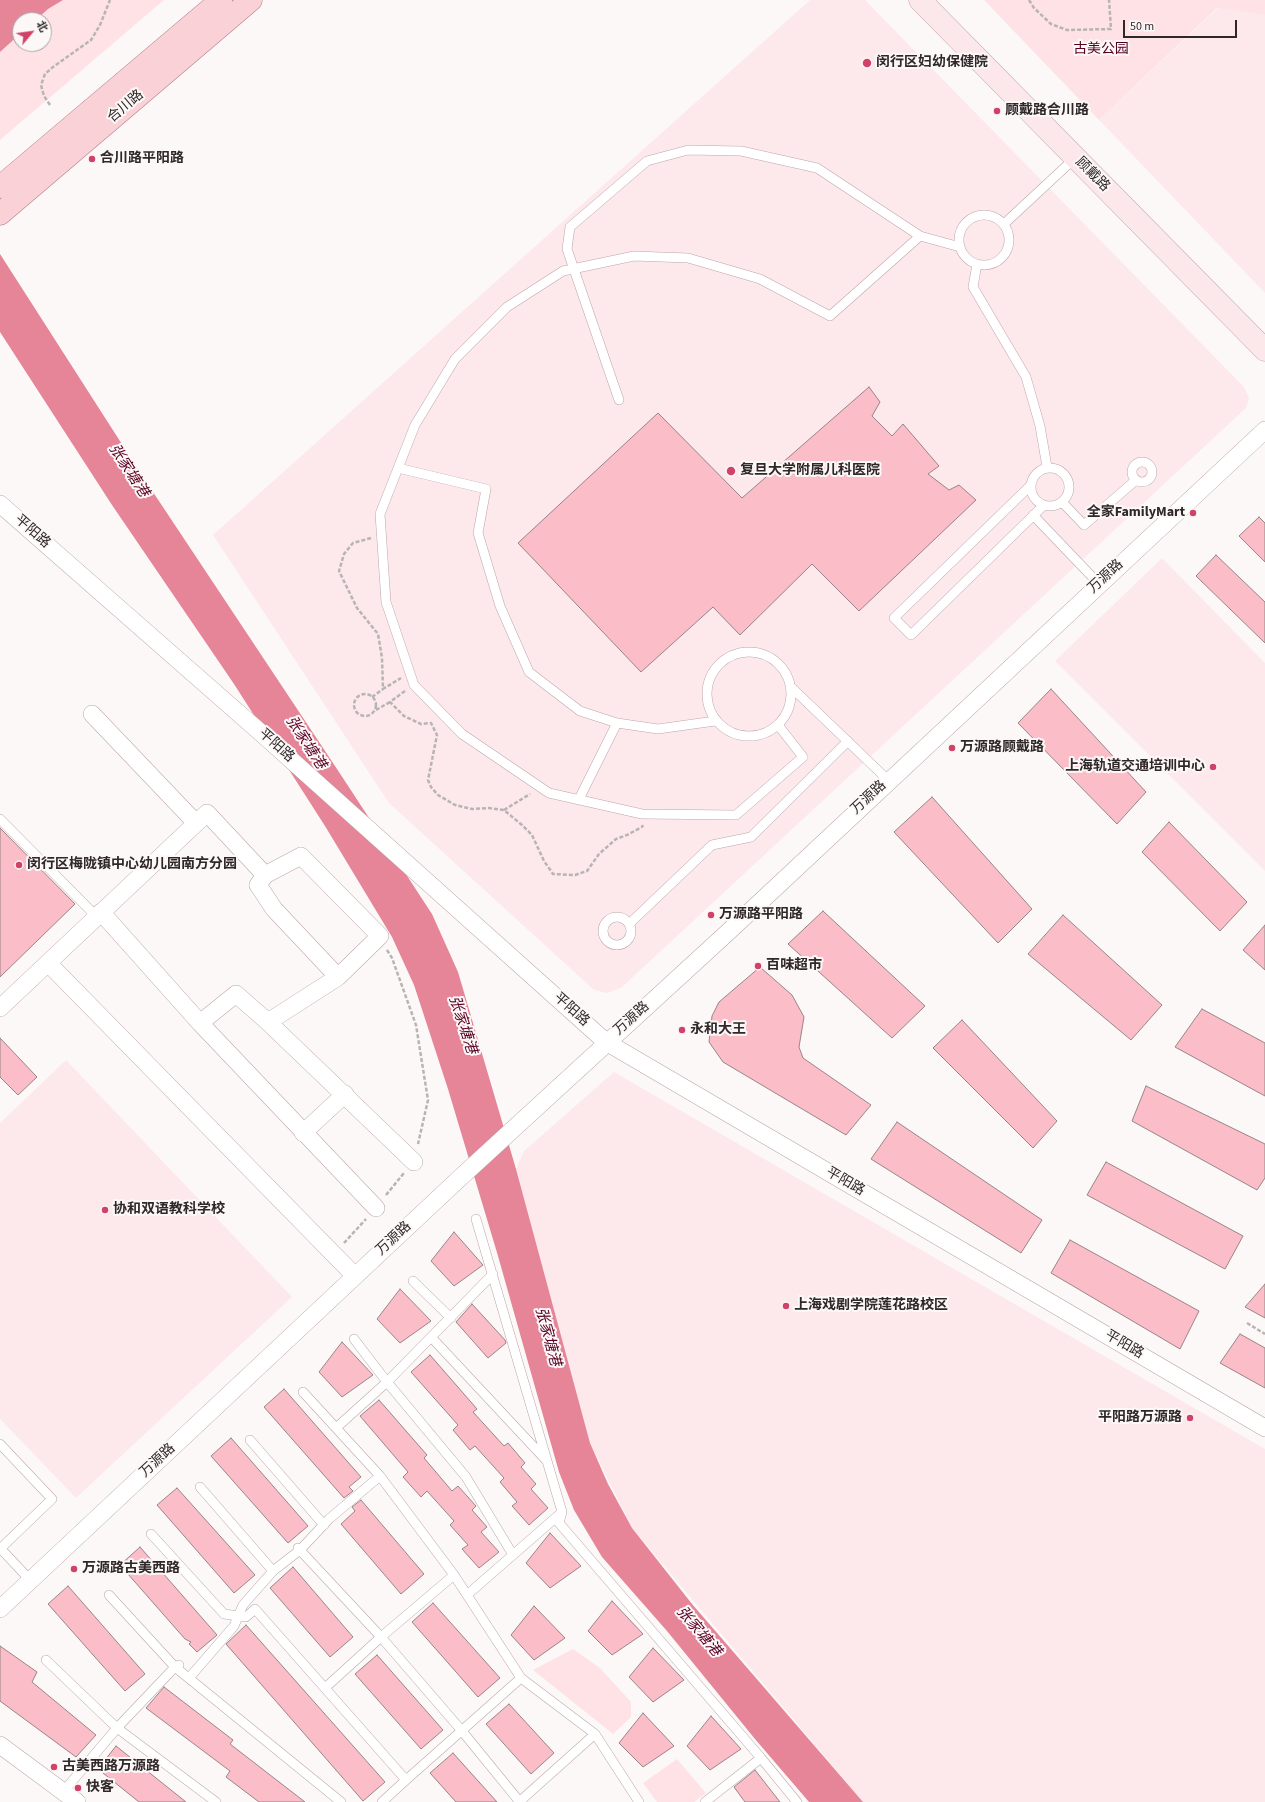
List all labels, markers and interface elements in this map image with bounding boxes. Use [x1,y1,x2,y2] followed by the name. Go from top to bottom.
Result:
[12,12,52,52] north arrow
[1125,12,1239,38] scale bar
[33,18,51,35] text: 北
[1130,18,1154,35] text: 50 m
[1073,42,1129,58] park label: 古美公园
[876,55,988,71] place label: 闵行区妇幼保健院
[861,57,873,69] marker: 闵行区妇幼保健院
[105,87,147,127] street label: 合川路
[1005,103,1089,119] place label: 顾戴路合川路
[992,106,1002,116] marker: 顾戴路合川路
[100,151,184,167] place label: 合川路平阳路
[87,154,97,164] marker: 合川路平阳路
[1071,154,1113,196] street label: 顾戴路
[104,441,152,501] water label: 张家塘港
[740,463,880,479] place label: 复旦大学附属儿科医院
[725,465,737,477] marker: 复旦大学附属儿科医院
[1087,505,1185,521] place label: 全家FamilyMart
[1188,508,1198,518] marker: 全家FamilyMart
[11,512,53,552] street label: 平阳路
[1085,557,1127,597] street label: 万源路
[281,713,329,773] water label: 张家塘港
[255,726,297,766] street label: 平阳路
[960,740,1044,756] place label: 万源路顾戴路
[947,743,957,753] marker: 万源路顾戴路
[1065,759,1205,775] place label: 上海轨道交通培训中心
[1208,762,1218,772] marker: 上海轨道交通培训中心
[848,778,890,818] street label: 万源路
[27,857,237,873] place label: 闵行区梅陇镇中心幼儿园南方分园
[14,860,24,870] marker: 闵行区梅陇镇中心幼儿园南方分园
[719,907,803,923] place label: 万源路平阳路
[706,910,716,920] marker: 万源路平阳路
[766,958,822,974] place label: 百味超市
[753,961,763,971] marker: 百味超市
[550,990,592,1030] street label: 平阳路
[444,994,480,1056] water label: 张家塘港
[611,999,653,1039] street label: 万源路
[690,1022,746,1038] place label: 永和大王
[677,1025,687,1035] marker: 永和大王
[823,1164,867,1200] street label: 平阳路
[113,1202,225,1218] place label: 协和双语教科学校
[100,1205,110,1215] marker: 协和双语教科学校
[373,1219,415,1259] street label: 万源路
[794,1298,948,1314] place label: 上海戏剧学院莲花路校区
[781,1301,791,1311] marker: 上海戏剧学院莲花路校区
[531,1306,563,1368] water label: 张家塘港
[1102,1327,1146,1363] street label: 平阳路
[1098,1410,1182,1426] place label: 平阳路万源路
[1185,1413,1195,1423] marker: 平阳路万源路
[137,1441,179,1481] street label: 万源路
[82,1561,180,1577] place label: 万源路古美西路
[69,1564,79,1574] marker: 万源路古美西路
[672,1603,724,1661] water label: 张家塘港
[62,1759,160,1775] place label: 古美西路万源路
[49,1762,59,1772] marker: 古美西路万源路
[86,1780,114,1796] place label: 快客
[73,1783,83,1793] marker: 快客

